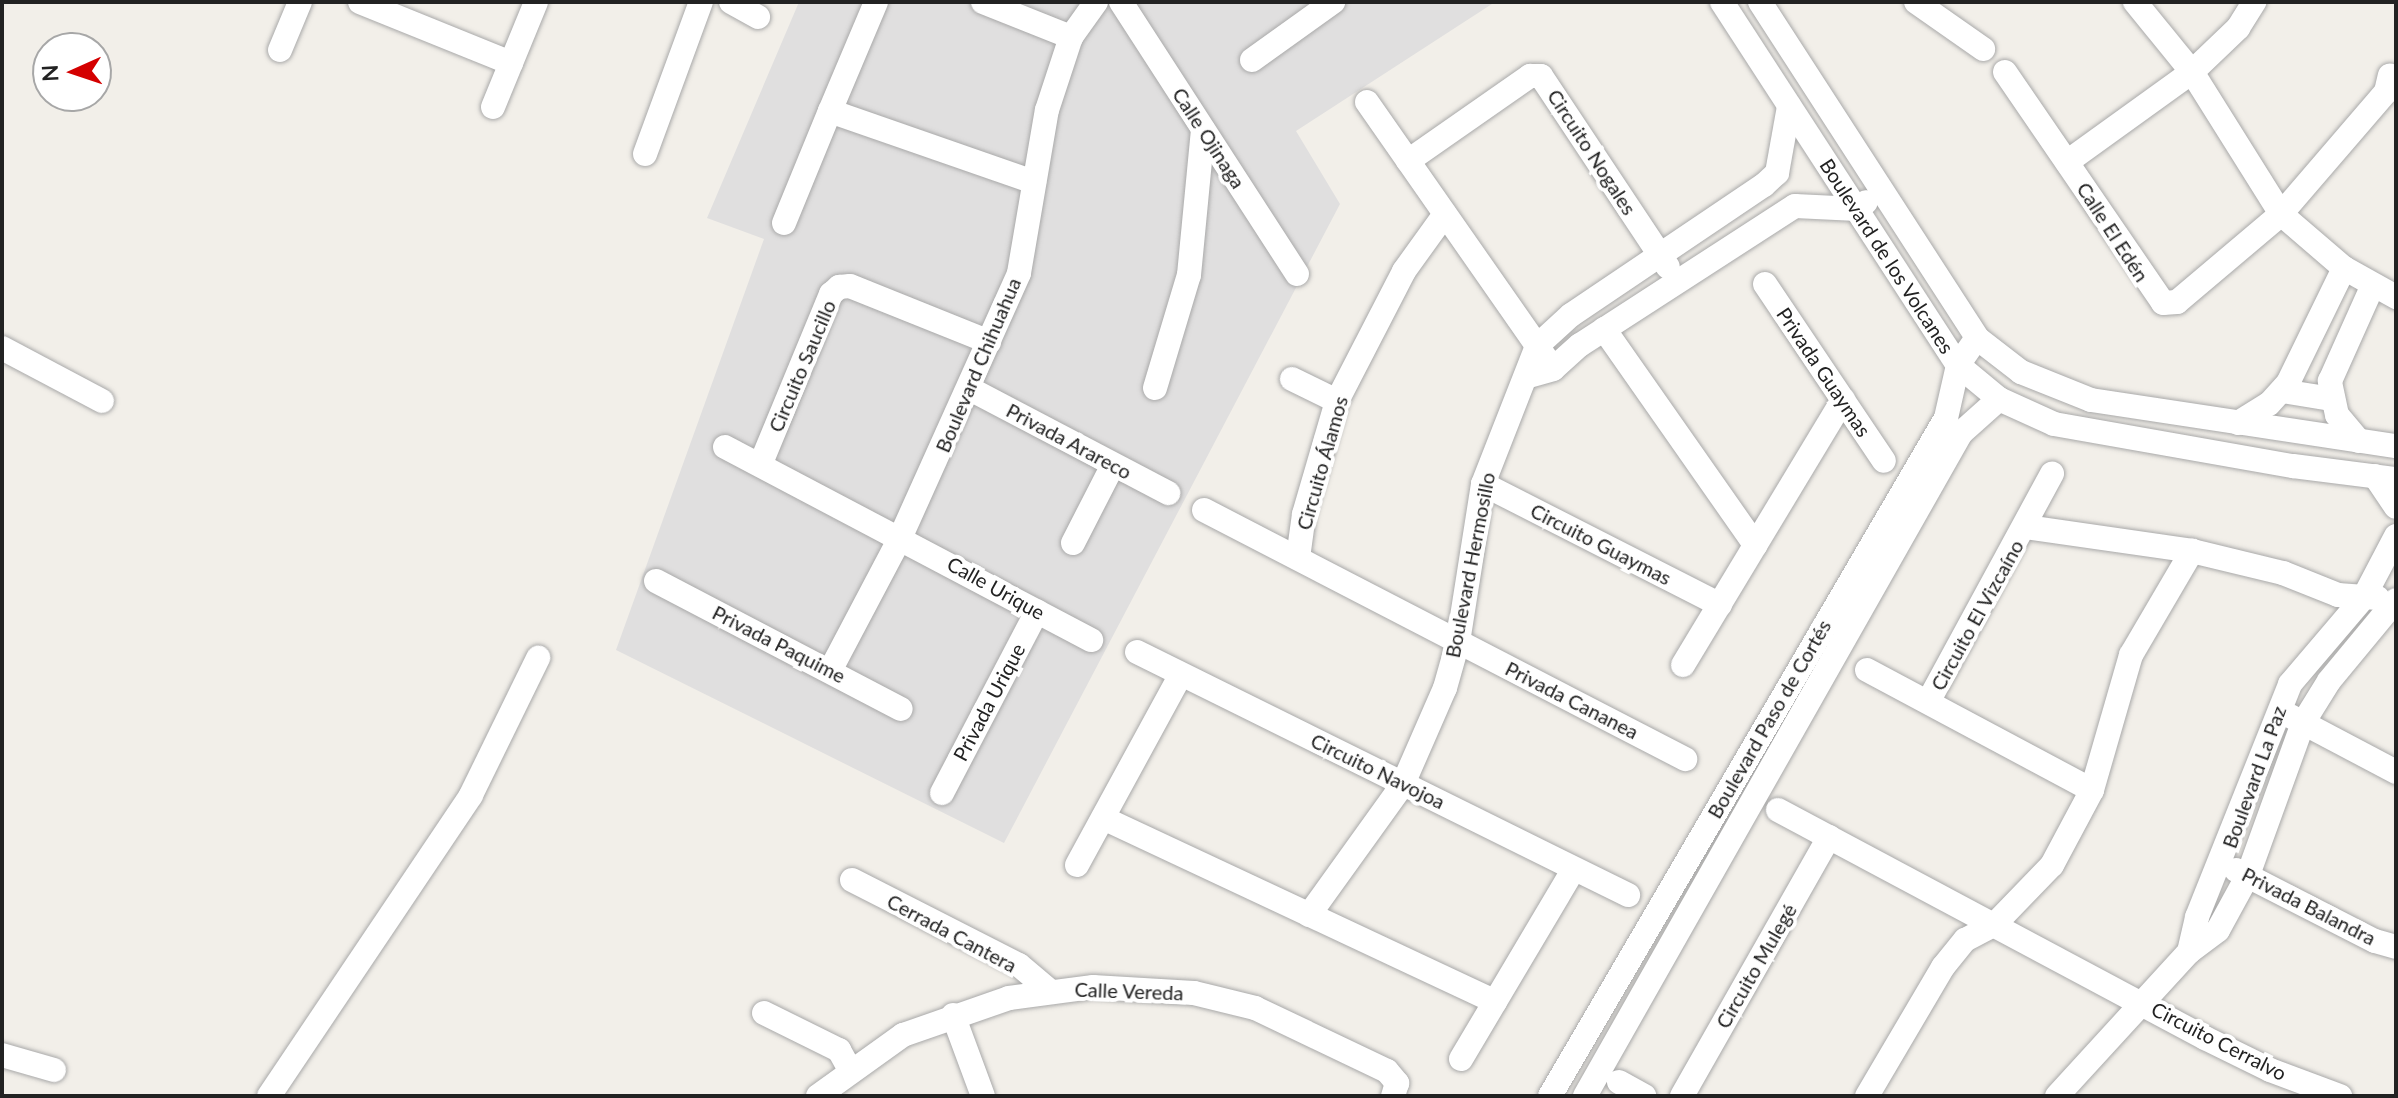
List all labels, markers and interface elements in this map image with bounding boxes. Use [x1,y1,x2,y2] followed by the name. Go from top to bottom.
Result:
[32,32,112,112] north arrow
[36,64,63,82] text: N
[1168,83,1250,193] street label: Calle Ojinaga
[1543,85,1641,219] street label: Circuito Nogales
[1815,154,1959,358] street label: Boulevard de los Volcanes
[2072,178,2154,286] street label: Calle El Edén
[930,274,1026,456] street label: Boulevard Chihuahua
[763,296,841,436] street label: Circuito Saucillo
[1772,303,1876,441] street label: Privada Guaymas
[1291,393,1353,533] street label: Circuito Álamos
[1002,398,1136,484] street label: Privada Arareco
[1440,470,1500,660] street label: Boulevard Hermosillo
[1527,498,1675,590] street label: Circuito Guaymas
[1925,535,2029,695] street label: Circuito El Vizcaíno
[943,551,1049,625] street label: Calle Urique
[709,600,849,688] street label: Privada Paquime
[1702,615,1836,823] street label: Boulevard Paso de Cortés
[948,639,1030,765] street label: Privada Urique
[1501,656,1643,744] street label: Privada Cananea
[2217,703,2291,851] street label: Boulevard La Paz
[1307,728,1449,814] street label: Circuito Navojoa
[2238,862,2380,950] street label: Privada Balandra
[883,889,1021,977] street label: Cerrada Cantera
[1711,899,1801,1033] street label: Circuito Mulegé
[1074,977,1184,1005] street label: Calle Vereda
[2147,997,2291,1085] street label: Circuito Cerralvo

